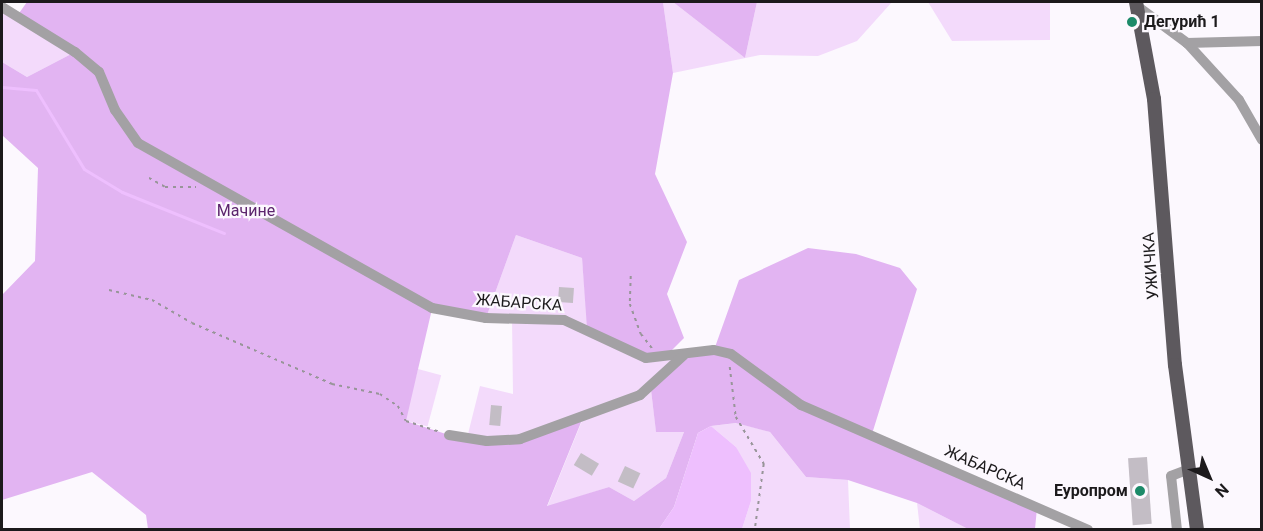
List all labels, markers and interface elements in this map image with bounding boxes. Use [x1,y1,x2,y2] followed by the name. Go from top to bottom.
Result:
[1144,12,1220,32] place label: Дегурић 1
[1125,15,1139,29] marker: Дегурић 1
[217,201,275,221] park label: Мачине
[1139,232,1163,300] street label: УЖИЧКА
[475,290,563,316] street label: ЖАБАРСКА
[941,442,1029,494] street label: ЖАБАРСКА
[1179,447,1239,507] north arrow
[1211,480,1233,501] text: N
[1054,481,1128,501] place label: Еуропром
[1133,484,1147,498] marker: Еуропром

